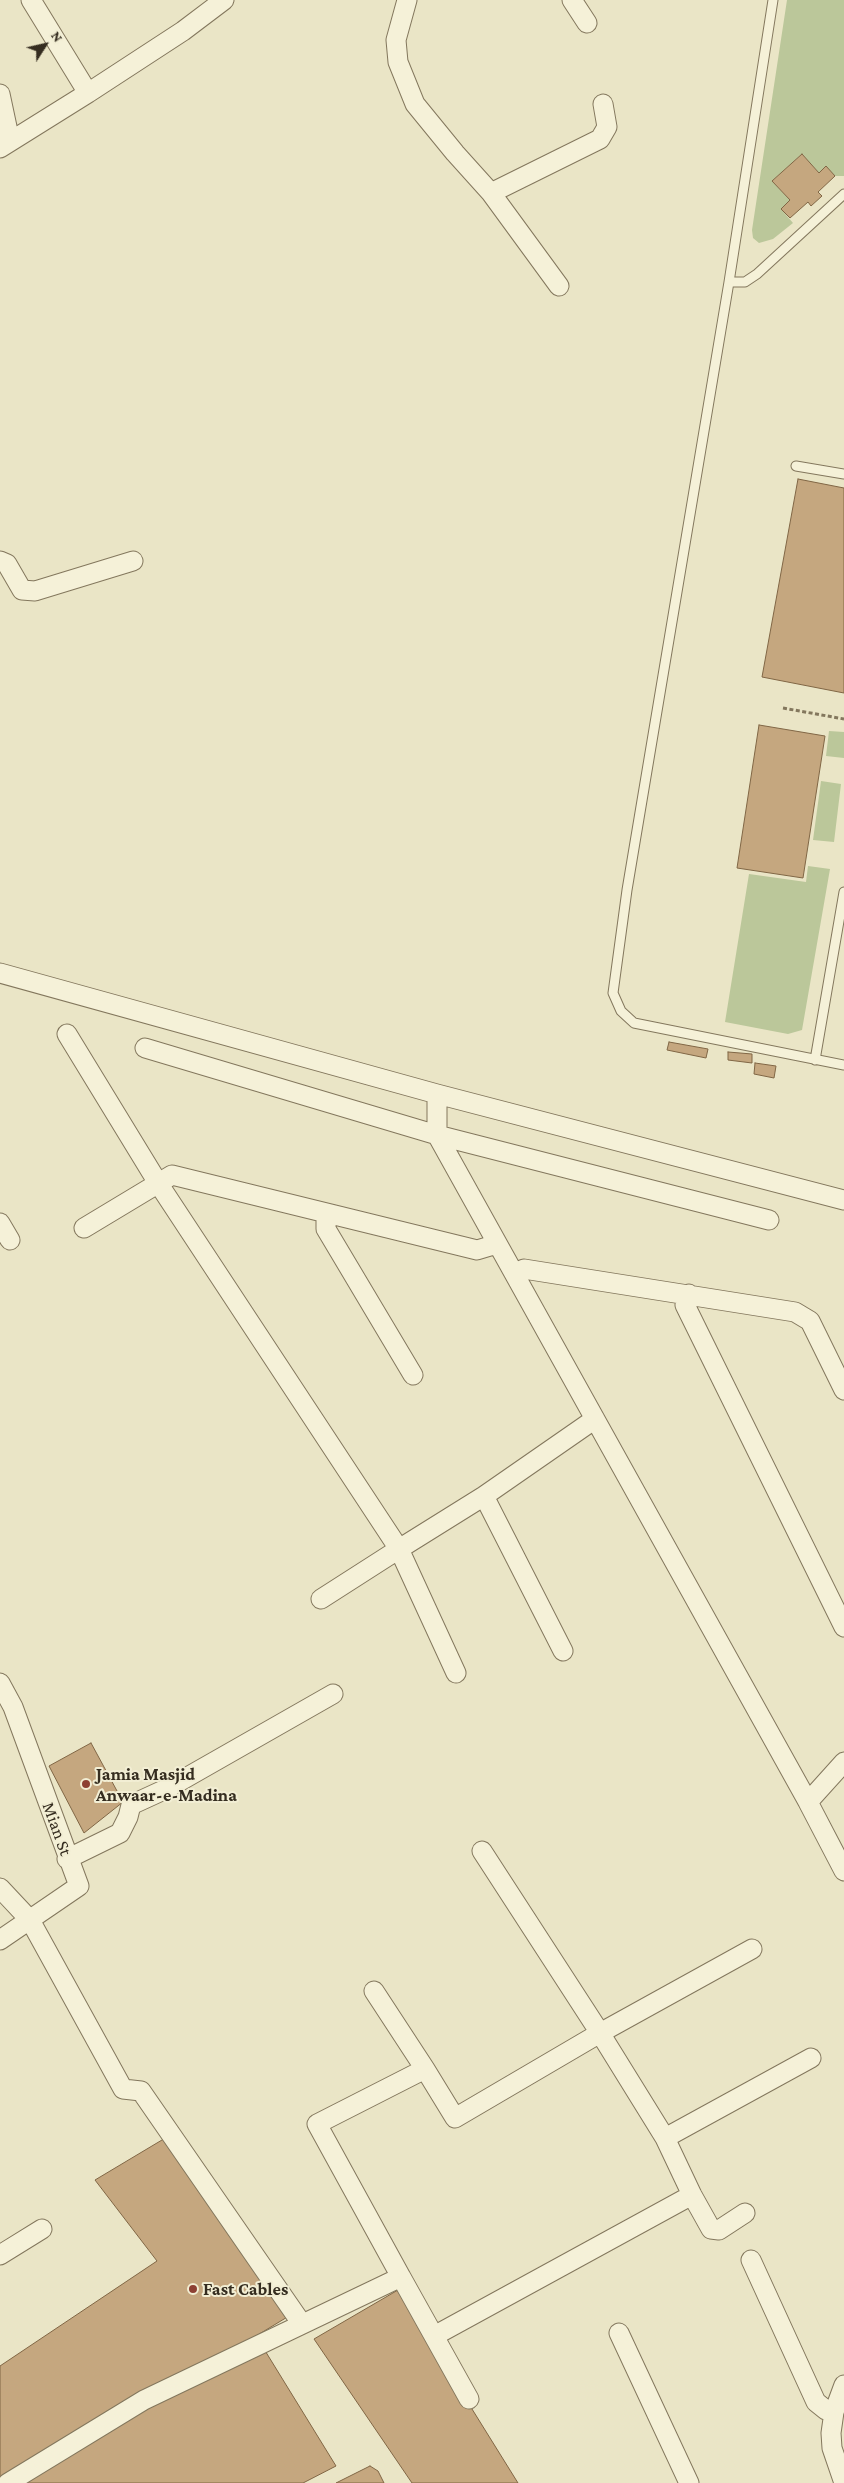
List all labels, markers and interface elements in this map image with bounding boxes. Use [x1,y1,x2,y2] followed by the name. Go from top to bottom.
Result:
[20,20,70,70] north arrow
[48,28,67,45] text: N
[96,1763,237,1806] place label: Jamia Masjid Anwaar-e-Madina
[80,1778,92,1790] marker: Jamia Masjid Anwaar-e-Madina
[37,1799,77,1859] street label: Mian St
[203,2278,288,2300] place label: Fast Cables
[187,2283,199,2295] marker: Fast Cables

